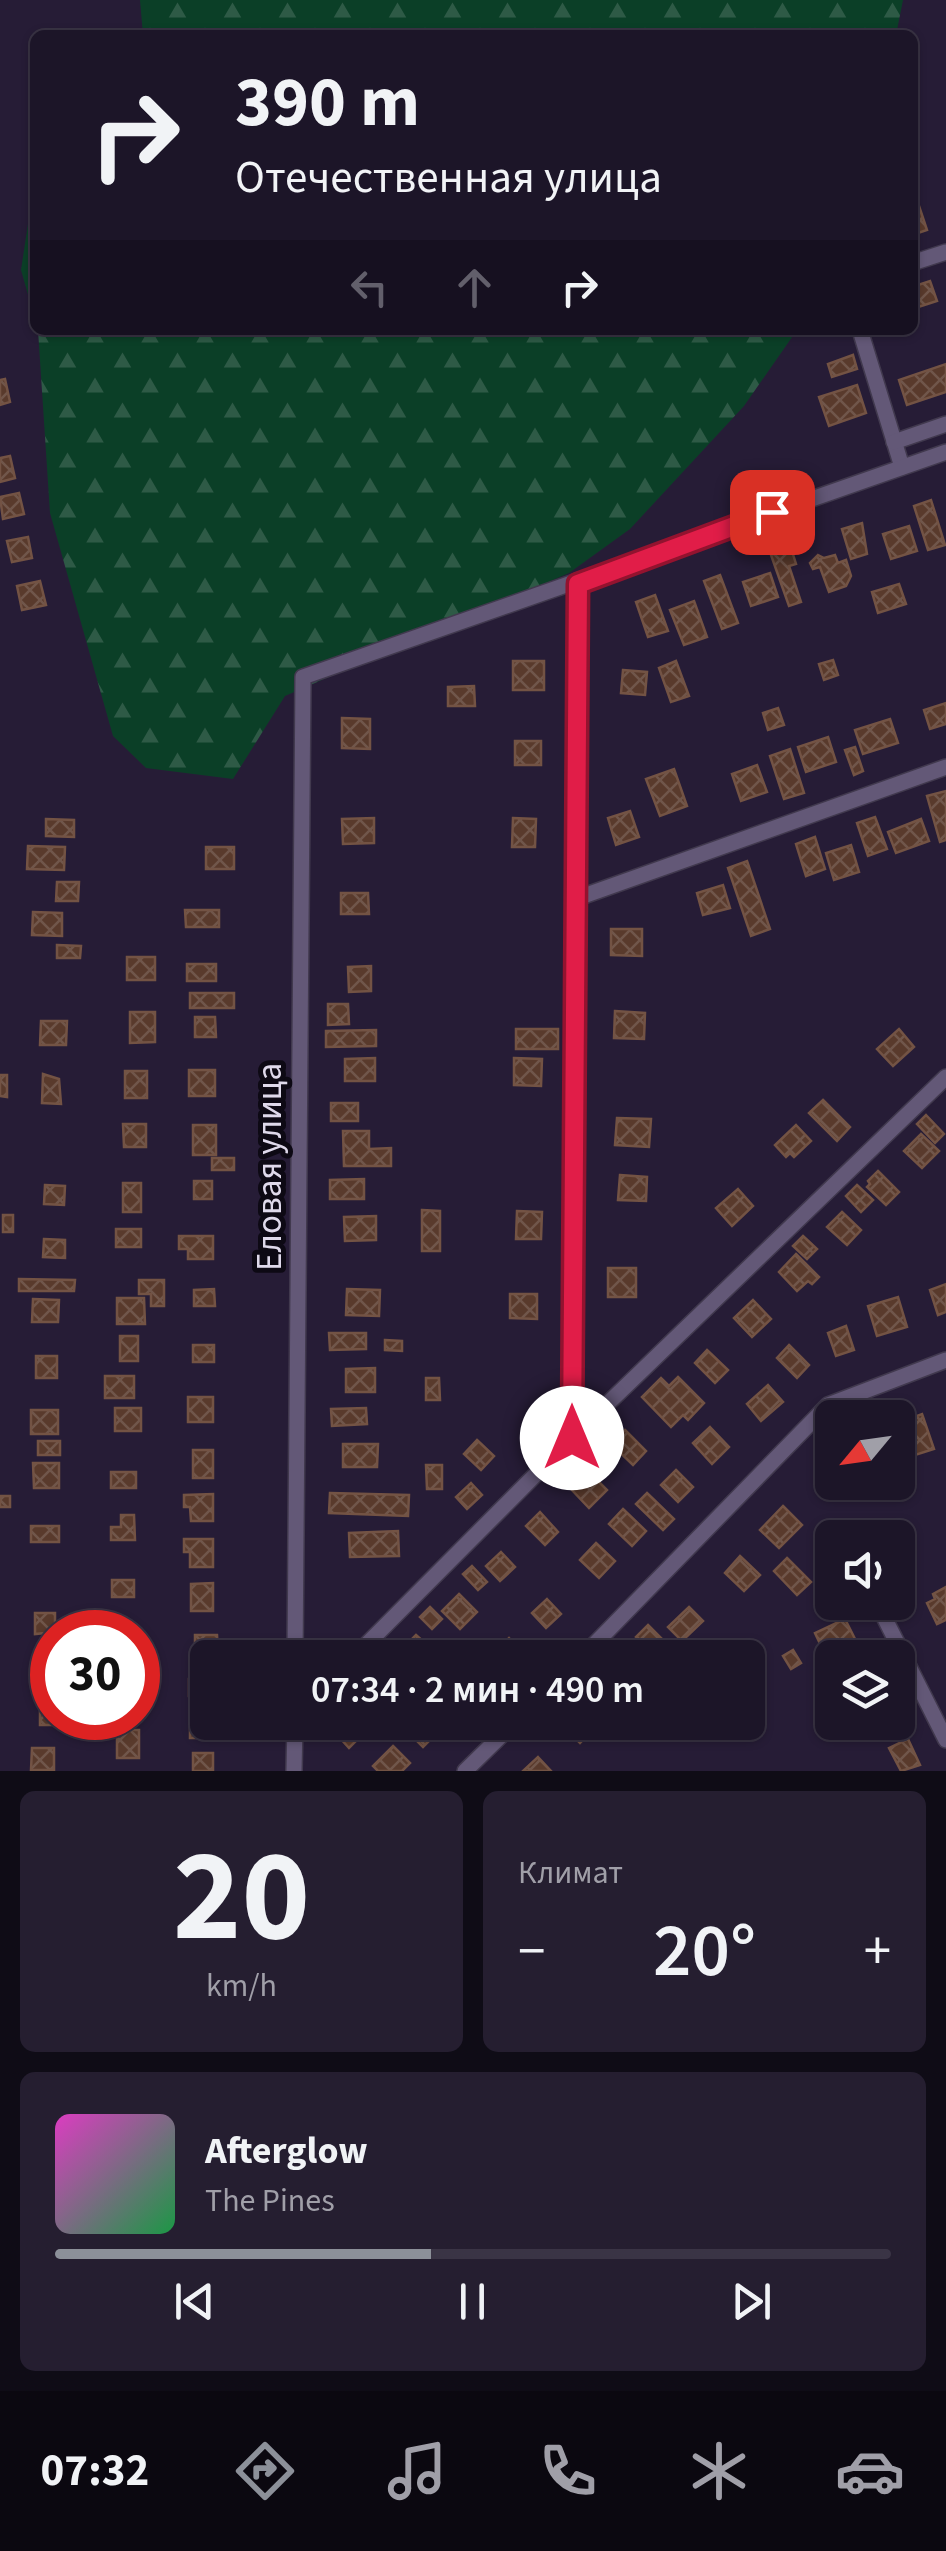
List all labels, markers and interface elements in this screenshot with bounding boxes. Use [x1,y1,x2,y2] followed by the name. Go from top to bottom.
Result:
[235,53,420,153] text: 390 m
[70,70,200,200] icon: right
[235,146,662,210] text: Отечественная улица
[342,260,397,315] icon: left
[447,260,502,315] icon: ahead
[552,260,607,315] icon: right
[730,470,815,555] pin
[745,485,800,540] icon: arrive
[245,1063,295,1271] street label: Еловая улица
[520,1386,624,1490] position arrow
[815,1400,915,1500] north arrow
[815,1400,915,1740] map controls
[815,1520,915,1620] button: sound
[30,1610,160,1740] speed limit sign: 30
[815,1640,915,1740] button: layers
[311,1663,644,1717] text: 07:34 · 2 мин · 490 m
[173,1805,310,1990] text: 20
[518,1850,623,1896] text: Климат
[653,1898,756,2005] text: 20°
[518,1913,545,1991] text: −
[864,1913,891,1991] text: +
[206,1963,277,2009] text: km/h
[205,2124,368,2178] text: Afterglow
[205,2178,335,2224] text: The Pines
[167,2274,222,2329] icon: previous
[445,2274,500,2329] icon: pause
[724,2274,779,2329] icon: next
[230,2436,300,2506] icon: directions
[382,2436,452,2506] icon: music
[533,2436,603,2506] icon: phone
[684,2436,754,2506] icon: climate
[835,2436,905,2506] icon: car
[41,2439,149,2503] text: 07:32

